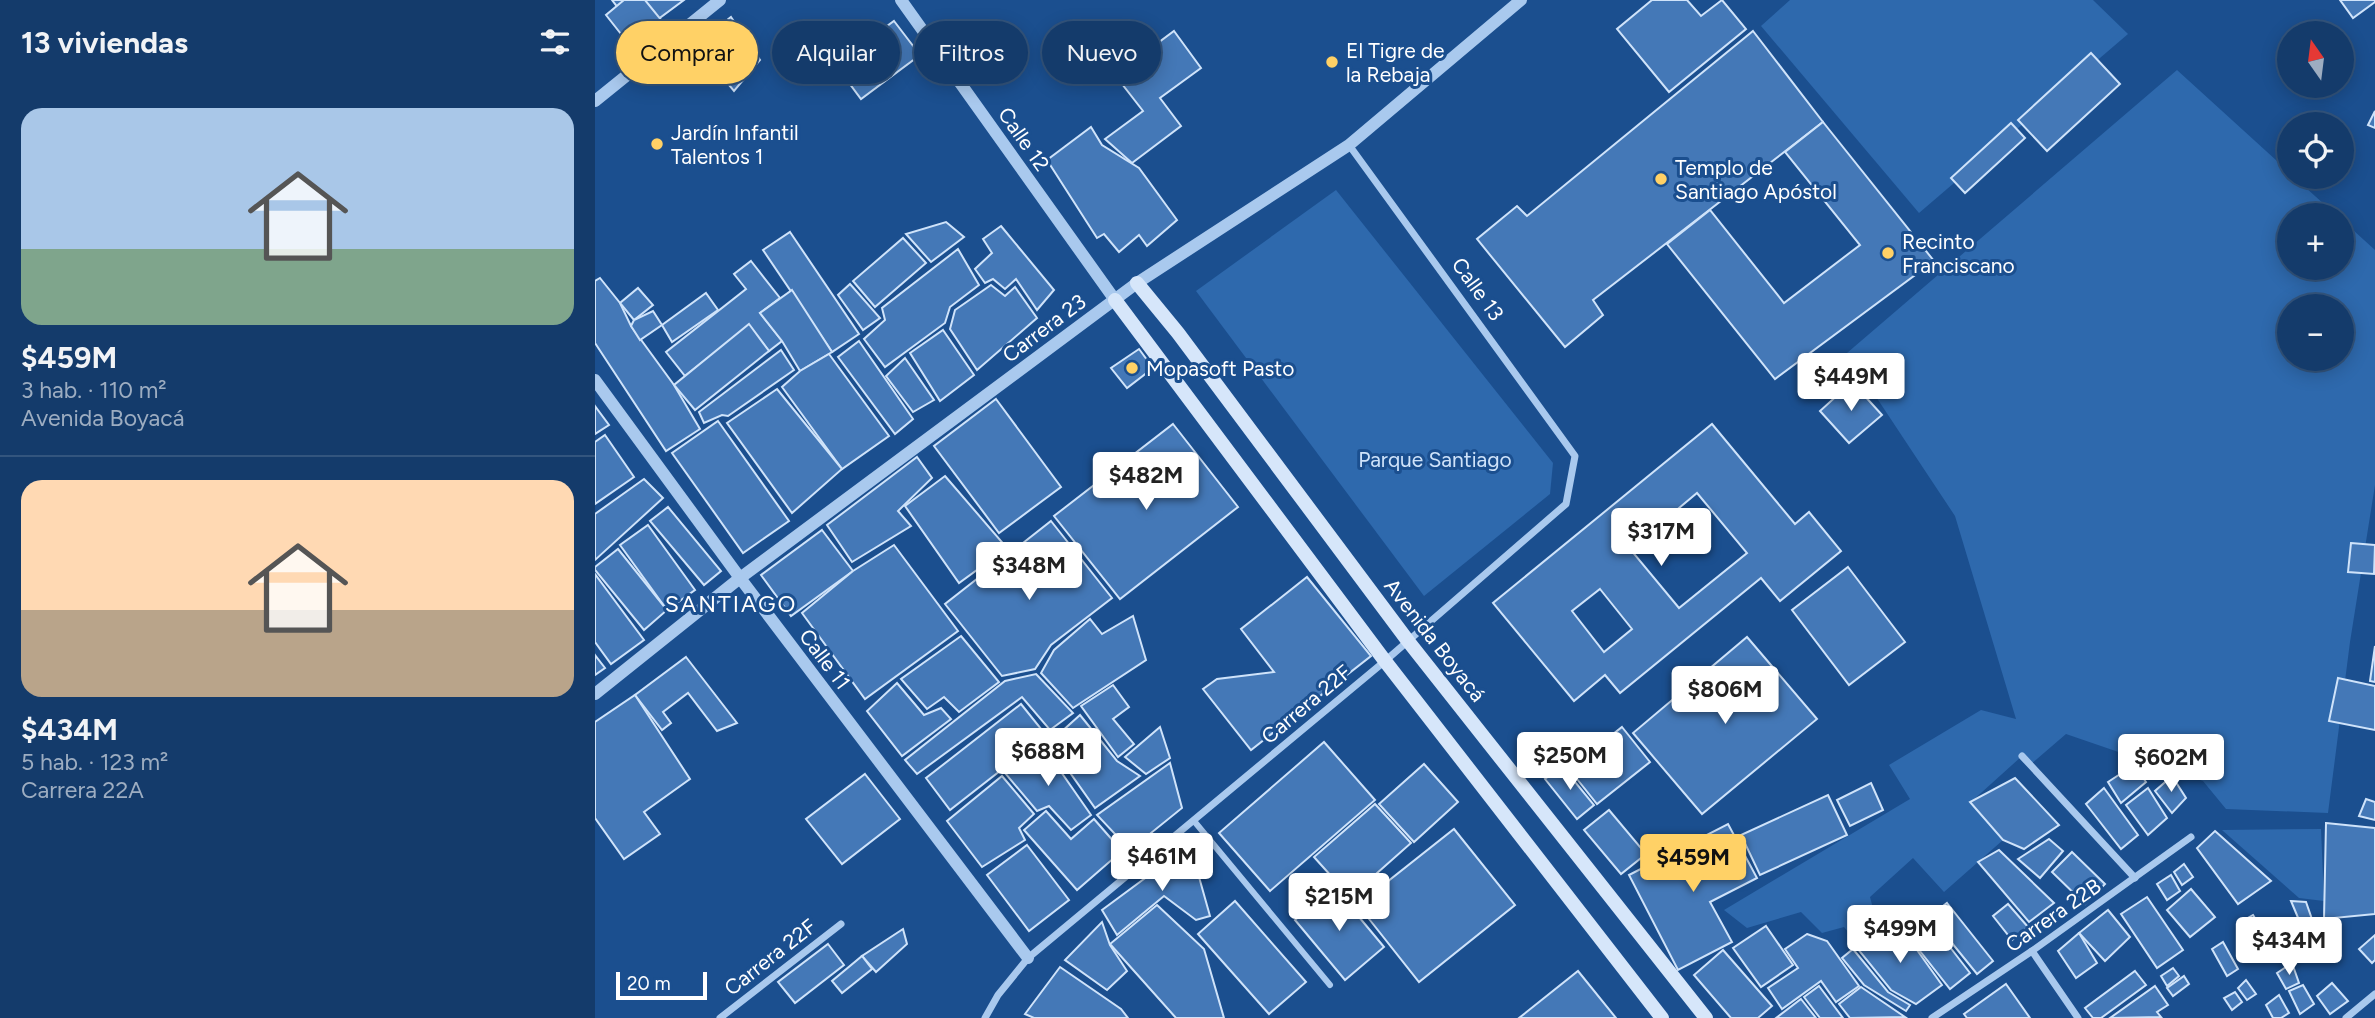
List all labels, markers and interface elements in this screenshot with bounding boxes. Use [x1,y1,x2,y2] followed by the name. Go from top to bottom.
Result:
[616,21,758,84] chip: Comprar
[772,21,900,84] chip: Alquilar
[914,21,1028,84] chip: Filtros
[1042,21,1161,84] chip: Nuevo
[2277,21,2354,98] north arrow
[2277,21,2354,371] map controls
[536,23,574,61] icon: filters
[21,24,188,61] text: 13 viviendas
[1346,38,1445,87] place label: El Tigre de la Rebaja
[1324,54,1340,70] marker: El Tigre de la Rebaja
[993,102,1055,176] street label: Calle 12
[2277,112,2354,189] button: locate
[671,120,799,169] place label: Jardín Infantil Talentos 1
[649,136,665,152] marker: Jardín Infantil Talentos 1
[235,153,361,279] icon: home
[1675,155,1837,204] place label: Templo de Santiago Apóstol
[1653,171,1669,187] marker: Templo de Santiago Apóstol
[2277,203,2354,280] button: +
[1902,229,2015,278] place label: Recinto Franciscano
[1880,245,1896,261] marker: Recinto Franciscano
[1447,253,1509,325] street label: Calle 13
[997,289,1091,367] street label: Carrera 23
[2277,294,2354,371] button: −
[21,339,117,376] text: $459M
[1802,354,1900,413] pin: $449M
[1146,356,1294,381] place label: Mopasoft Pasto
[1124,360,1140,376] marker: Mopasoft Pasto
[1814,362,1888,390] text: $449M
[21,376,167,404] text: 3 hab. · 110 m²
[21,404,184,432] text: Avenida Boyacá
[1358,447,1512,472] park label: Parque Santiago
[1097,452,1195,512] pin: $482M
[1109,461,1183,489] text: $482M
[1612,508,1710,568] pin: $317M
[1627,517,1695,545] text: $317M
[235,525,361,651] icon: home
[980,542,1078,602] pin: $348M
[992,551,1066,579] text: $348M
[1379,574,1491,706] street label: Avenida Boyacá
[665,590,797,618] district label: SANTIAGO
[794,624,856,694] street label: Calle 11
[1256,659,1356,749] street label: Carrera 22F
[1676,666,1774,726] pin: $806M
[1688,675,1762,703] text: $806M
[21,711,118,748] text: $434M
[999,728,1097,788] pin: $688M
[1521,732,1619,792] pin: $250M
[2122,734,2220,794] pin: $602M
[1011,737,1085,765] text: $688M
[1533,741,1607,769] text: $250M
[2134,743,2208,771] text: $602M
[21,748,168,776] text: 5 hab. · 123 m²
[21,776,144,804] text: Carrera 22A
[1113,834,1211,893] pin: $461M
[1644,834,1742,894] pin: $459M
[1127,842,1197,870] text: $461M
[1656,843,1730,871] text: $459M
[2000,873,2106,957] street label: Carrera 22B
[1290,874,1388,933] pin: $215M
[1305,882,1373,910] text: $215M
[1851,906,1949,965] pin: $499M
[719,913,821,1001] street label: Carrera 22F
[1863,914,1937,942] text: $499M
[2240,918,2338,977] pin: $434M
[2252,926,2326,954] text: $434M
[616,969,707,1001] scale bar
[627,972,671,995] text: 20 m

